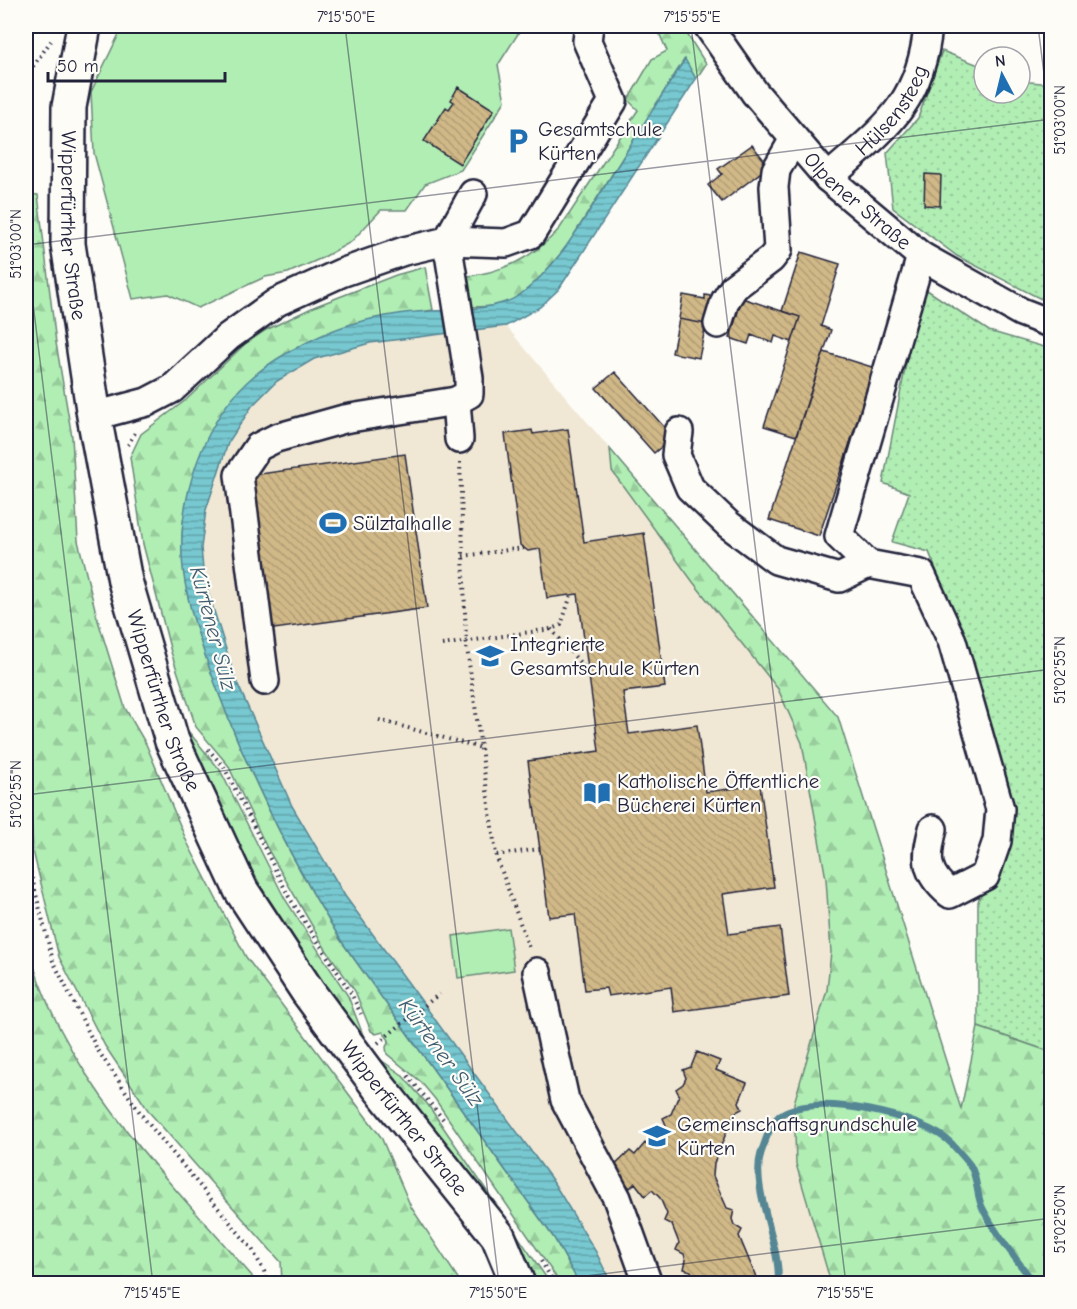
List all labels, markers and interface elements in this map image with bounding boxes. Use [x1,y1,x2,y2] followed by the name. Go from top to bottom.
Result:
[317,8,375,26] text: 7°15'50"E
[663,8,721,26] text: 7°15'55"E
[48,45,225,83] scale bar
[972,45,1032,105] north arrow
[994,52,1007,71] text: N
[57,56,99,77] text: 50 m
[850,62,932,160] street label: Hülsensteeg
[1051,85,1069,155] text: 51°03'00"N
[538,117,662,165] place label: Gesamtschule Kürten
[503,126,533,156] parking icon: Gesamtschule Kürten
[56,130,91,322] street label: Wipperfürther Straße
[799,147,916,255] street label: Olpener Straße
[7,209,25,279] text: 51°03'00"N
[318,508,348,538] sports icon: Sülztalhalle
[353,511,452,535] place label: Sülztalhalle
[184,563,242,694] water label: Kürtener Sülz
[122,607,206,795] street label: Wipperfürther Straße
[510,632,700,680] place label: Integrierte Gesamtschule Kürten
[1051,636,1069,704] text: 51°02'55"N
[475,641,505,671] school or university icon: Integrierte Gesamtschule Kürten
[7,760,25,828] text: 51°02'55"N
[617,769,819,817] place label: Katholische Öffentliche Bücherei Kürten
[582,778,612,808] library icon: Katholische Öffentliche Bücherei Kürten
[393,993,489,1112] water label: Kürtener Sülz
[336,1036,473,1200] street label: Wipperfürther Straße
[677,1112,917,1160] place label: Gemeinschaftsgrundschule Kürten
[642,1121,672,1151] school or university icon: Gemeinschaftsgrundschule Kürten
[1051,1185,1069,1253] text: 51°02'50"N
[124,1284,180,1302] text: 7°15'45"E
[469,1284,527,1302] text: 7°15'50"E
[816,1284,874,1302] text: 7°15'55"E

